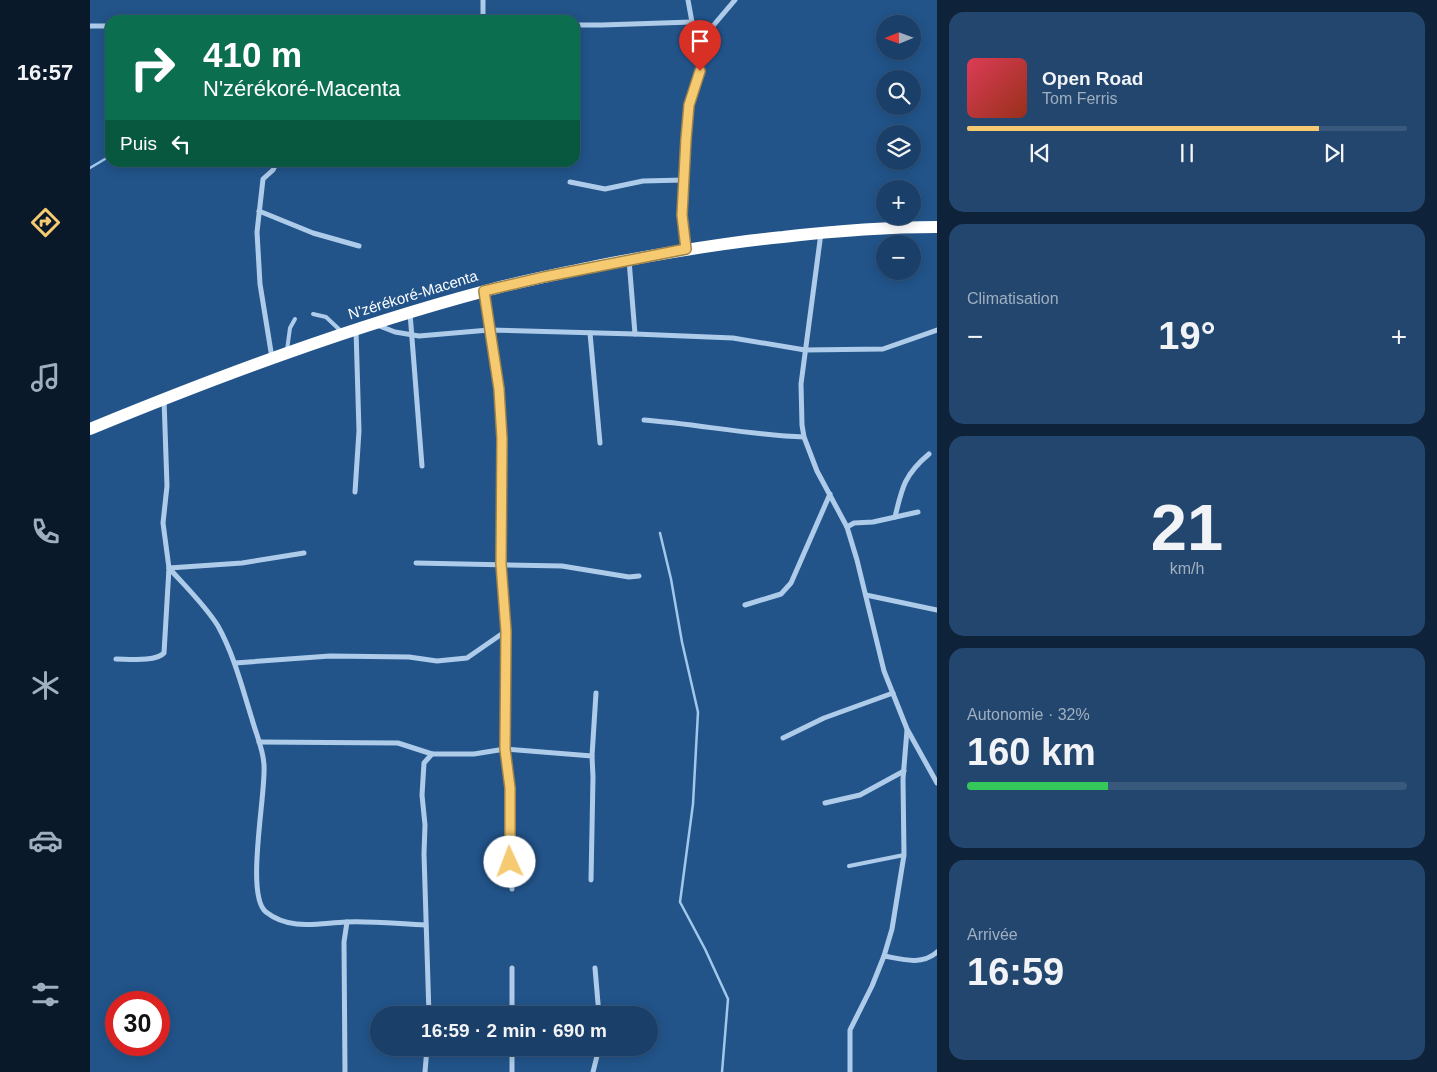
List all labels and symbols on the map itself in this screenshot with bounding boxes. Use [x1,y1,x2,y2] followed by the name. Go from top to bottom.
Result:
[876,15,921,60] north arrow
[679,20,721,71] pin
[346,267,480,322] street label: N'zérékoré-Macenta
[483,835,535,887] position arrow
[105,991,170,1056] speed limit sign: 30

